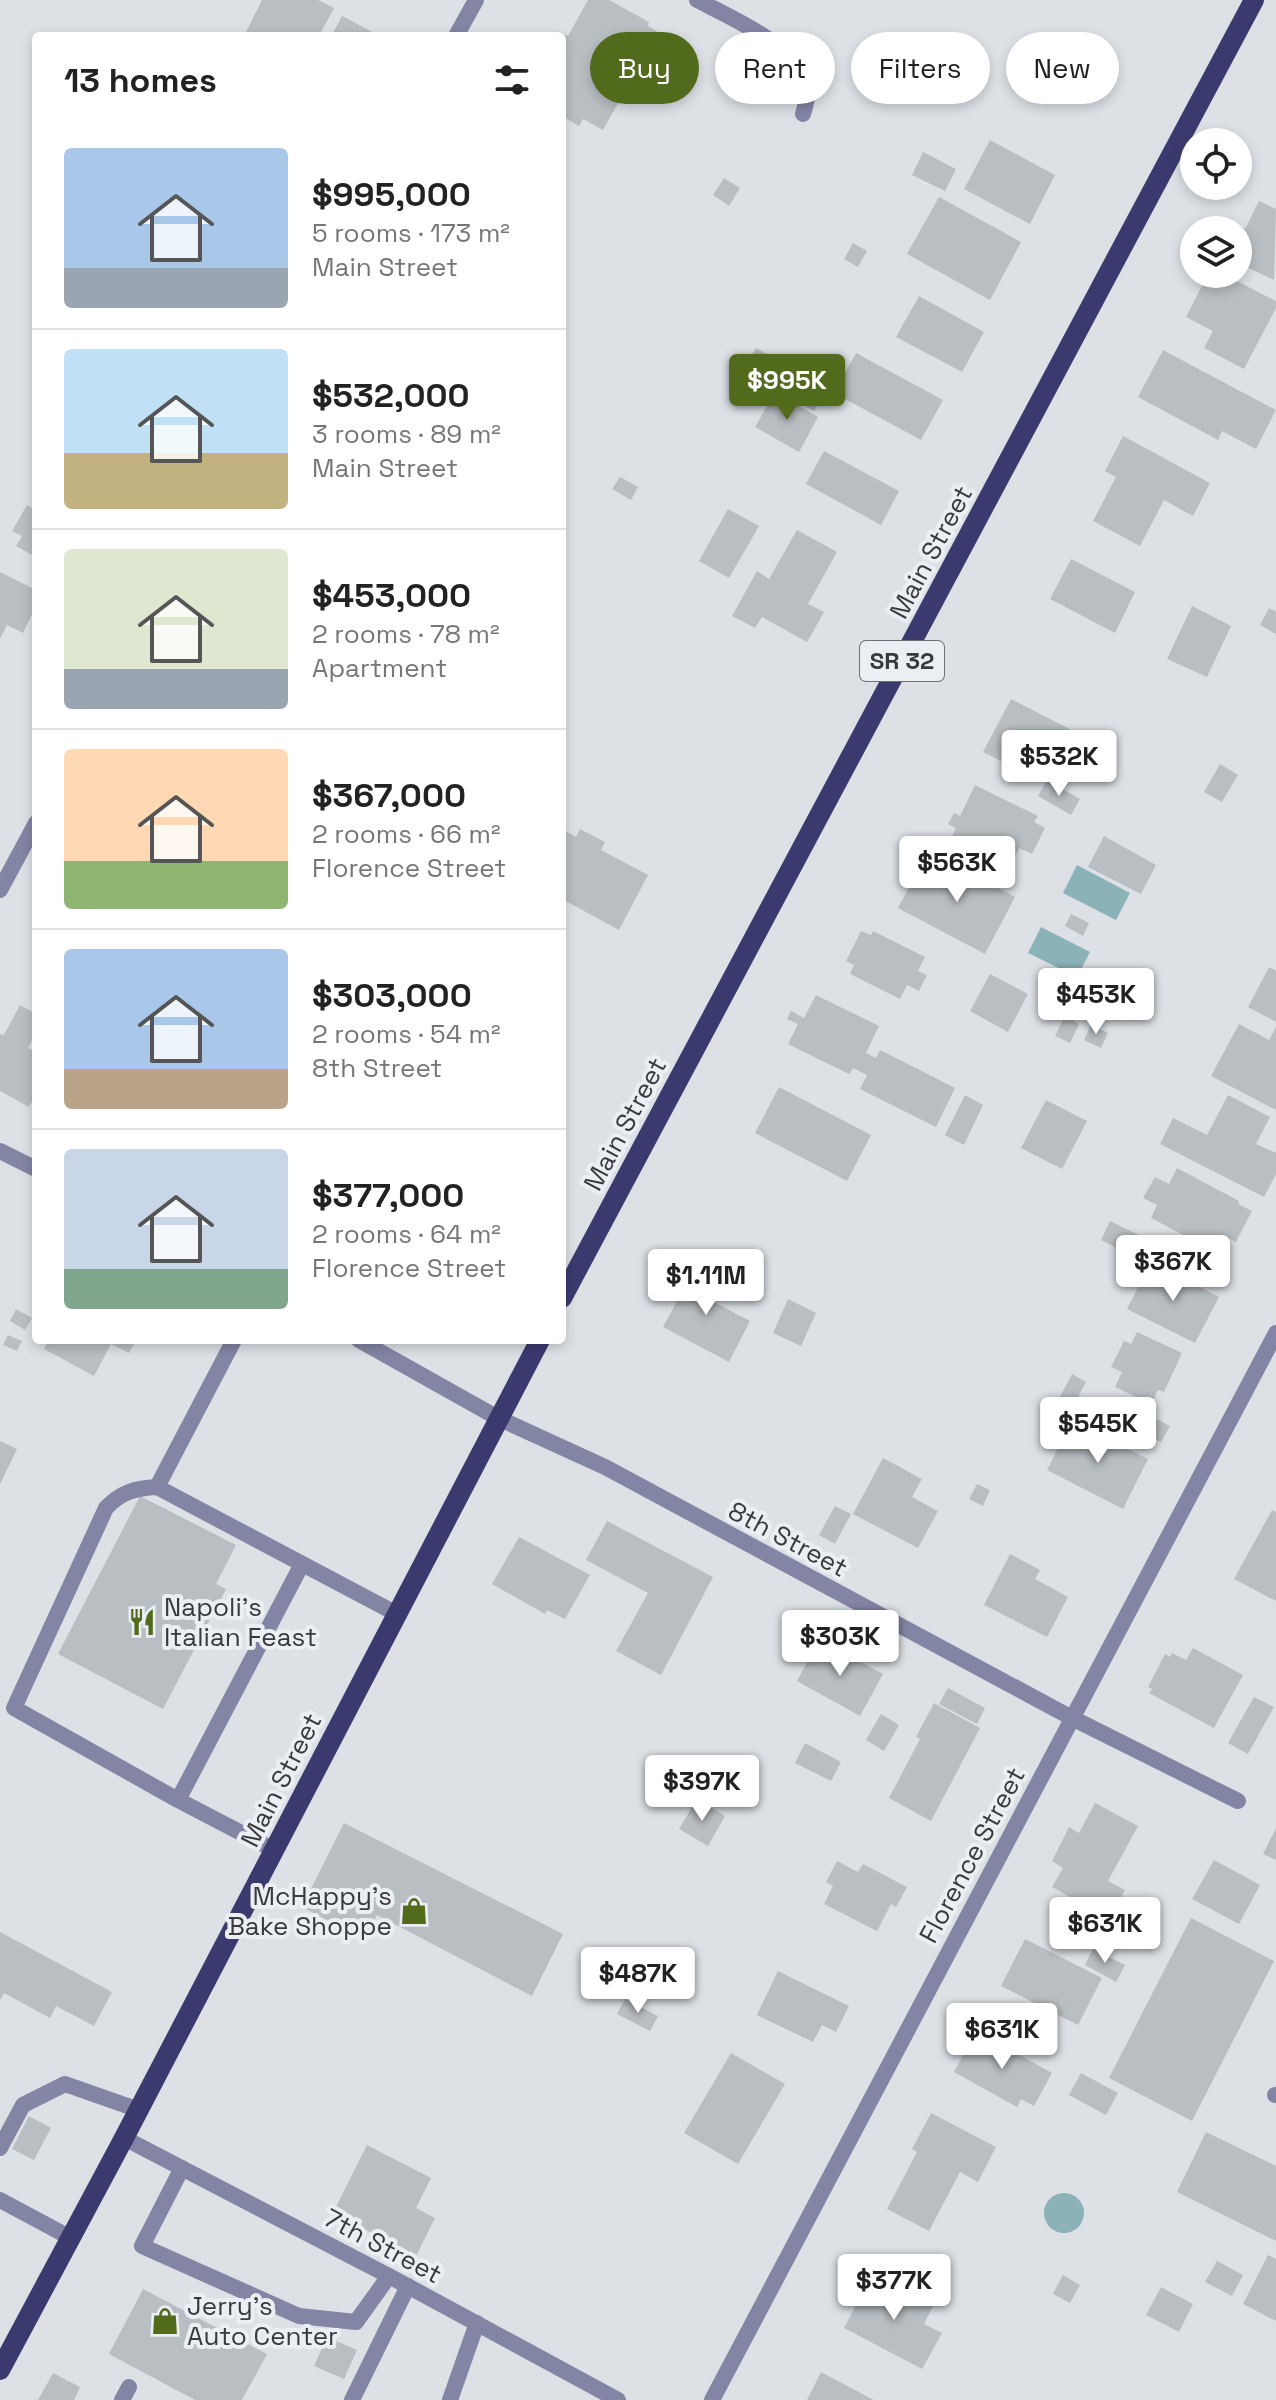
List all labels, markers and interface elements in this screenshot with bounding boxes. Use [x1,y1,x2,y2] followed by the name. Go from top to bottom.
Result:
[590,32,699,104] chip: Buy
[715,32,835,104] chip: Rent
[851,32,990,104] chip: Filters
[1006,32,1119,104] chip: New
[490,58,534,102] icon: filters
[64,59,217,102] text: 13 homes
[1180,128,1252,288] map controls
[1180,128,1252,200] button: locate
[312,173,471,216] text: $995,000
[128,180,224,276] icon: home
[312,216,510,250] text: 5 rooms · 173 m²
[1180,216,1252,288] button: layers
[312,250,458,284] text: Main Street
[731,354,843,422] pin: $995K
[747,363,827,397] text: $995K
[312,374,470,417] text: $532,000
[128,381,224,477] icon: home
[312,417,501,451] text: 3 rooms · 89 m²
[312,451,458,485] text: Main Street
[882,480,980,624] street label: Main Street
[312,574,471,617] text: $453,000
[128,581,224,677] icon: home
[312,617,499,651] text: 2 rooms · 78 m²
[860,641,944,681] road number: SR 32
[312,651,447,685] text: Apartment
[1003,730,1115,798] pin: $532K
[1020,739,1098,773] text: $532K
[312,774,466,817] text: $367,000
[128,781,224,877] icon: home
[312,817,501,851] text: 2 rooms · 66 m²
[901,836,1013,904] pin: $563K
[917,845,997,879] text: $563K
[312,851,506,885] text: Florence Street
[1040,968,1152,1036] pin: $453K
[312,974,472,1017] text: $303,000
[1056,977,1136,1011] text: $453K
[128,981,224,1077] icon: home
[312,1017,501,1051] text: 2 rooms · 54 m²
[312,1051,442,1085] text: 8th Street
[576,1052,674,1196] street label: Main Street
[312,1174,464,1217] text: $377,000
[128,1181,224,1277] icon: home
[312,1217,501,1251] text: 2 rooms · 64 m²
[1117,1235,1229,1303] pin: $367K
[1134,1244,1212,1278] text: $367K
[641,1249,771,1317] pin: $1.11M
[312,1251,506,1285] text: Florence Street
[666,1258,746,1292] text: $1.11M
[1042,1397,1154,1465] pin: $545K
[1058,1406,1138,1440] text: $545K
[723,1493,853,1585] street label: 8th Street
[164,1590,317,1654] place label: Napoli’s Italian Feast
[127,1607,157,1637] restaurant icon: Napoli’s Italian Feast
[784,1610,896,1678] pin: $303K
[800,1619,880,1653] text: $303K
[233,1707,329,1853] street label: Main Street
[646,1755,758,1823] pin: $397K
[911,1761,1033,1949] street label: Florence Street
[663,1764,741,1798] text: $397K
[228,1879,392,1943] place label: McHappy’s Bake Shoppe
[399,1896,429,1926] shop icon: McHappy’s Bake Shoppe
[1049,1897,1161,1965] pin: $631K
[1067,1906,1143,1940] text: $631K
[582,1947,694,2015] pin: $487K
[599,1956,677,1990] text: $487K
[946,2003,1058,2071] pin: $631K
[964,2012,1040,2046] text: $631K
[318,2201,448,2291] street label: 7th Street
[838,2254,950,2322] pin: $377K
[856,2263,932,2297] text: $377K
[187,2289,338,2353] place label: Jerry’s Auto Center
[150,2306,180,2336] shop icon: Jerry’s Auto Center

